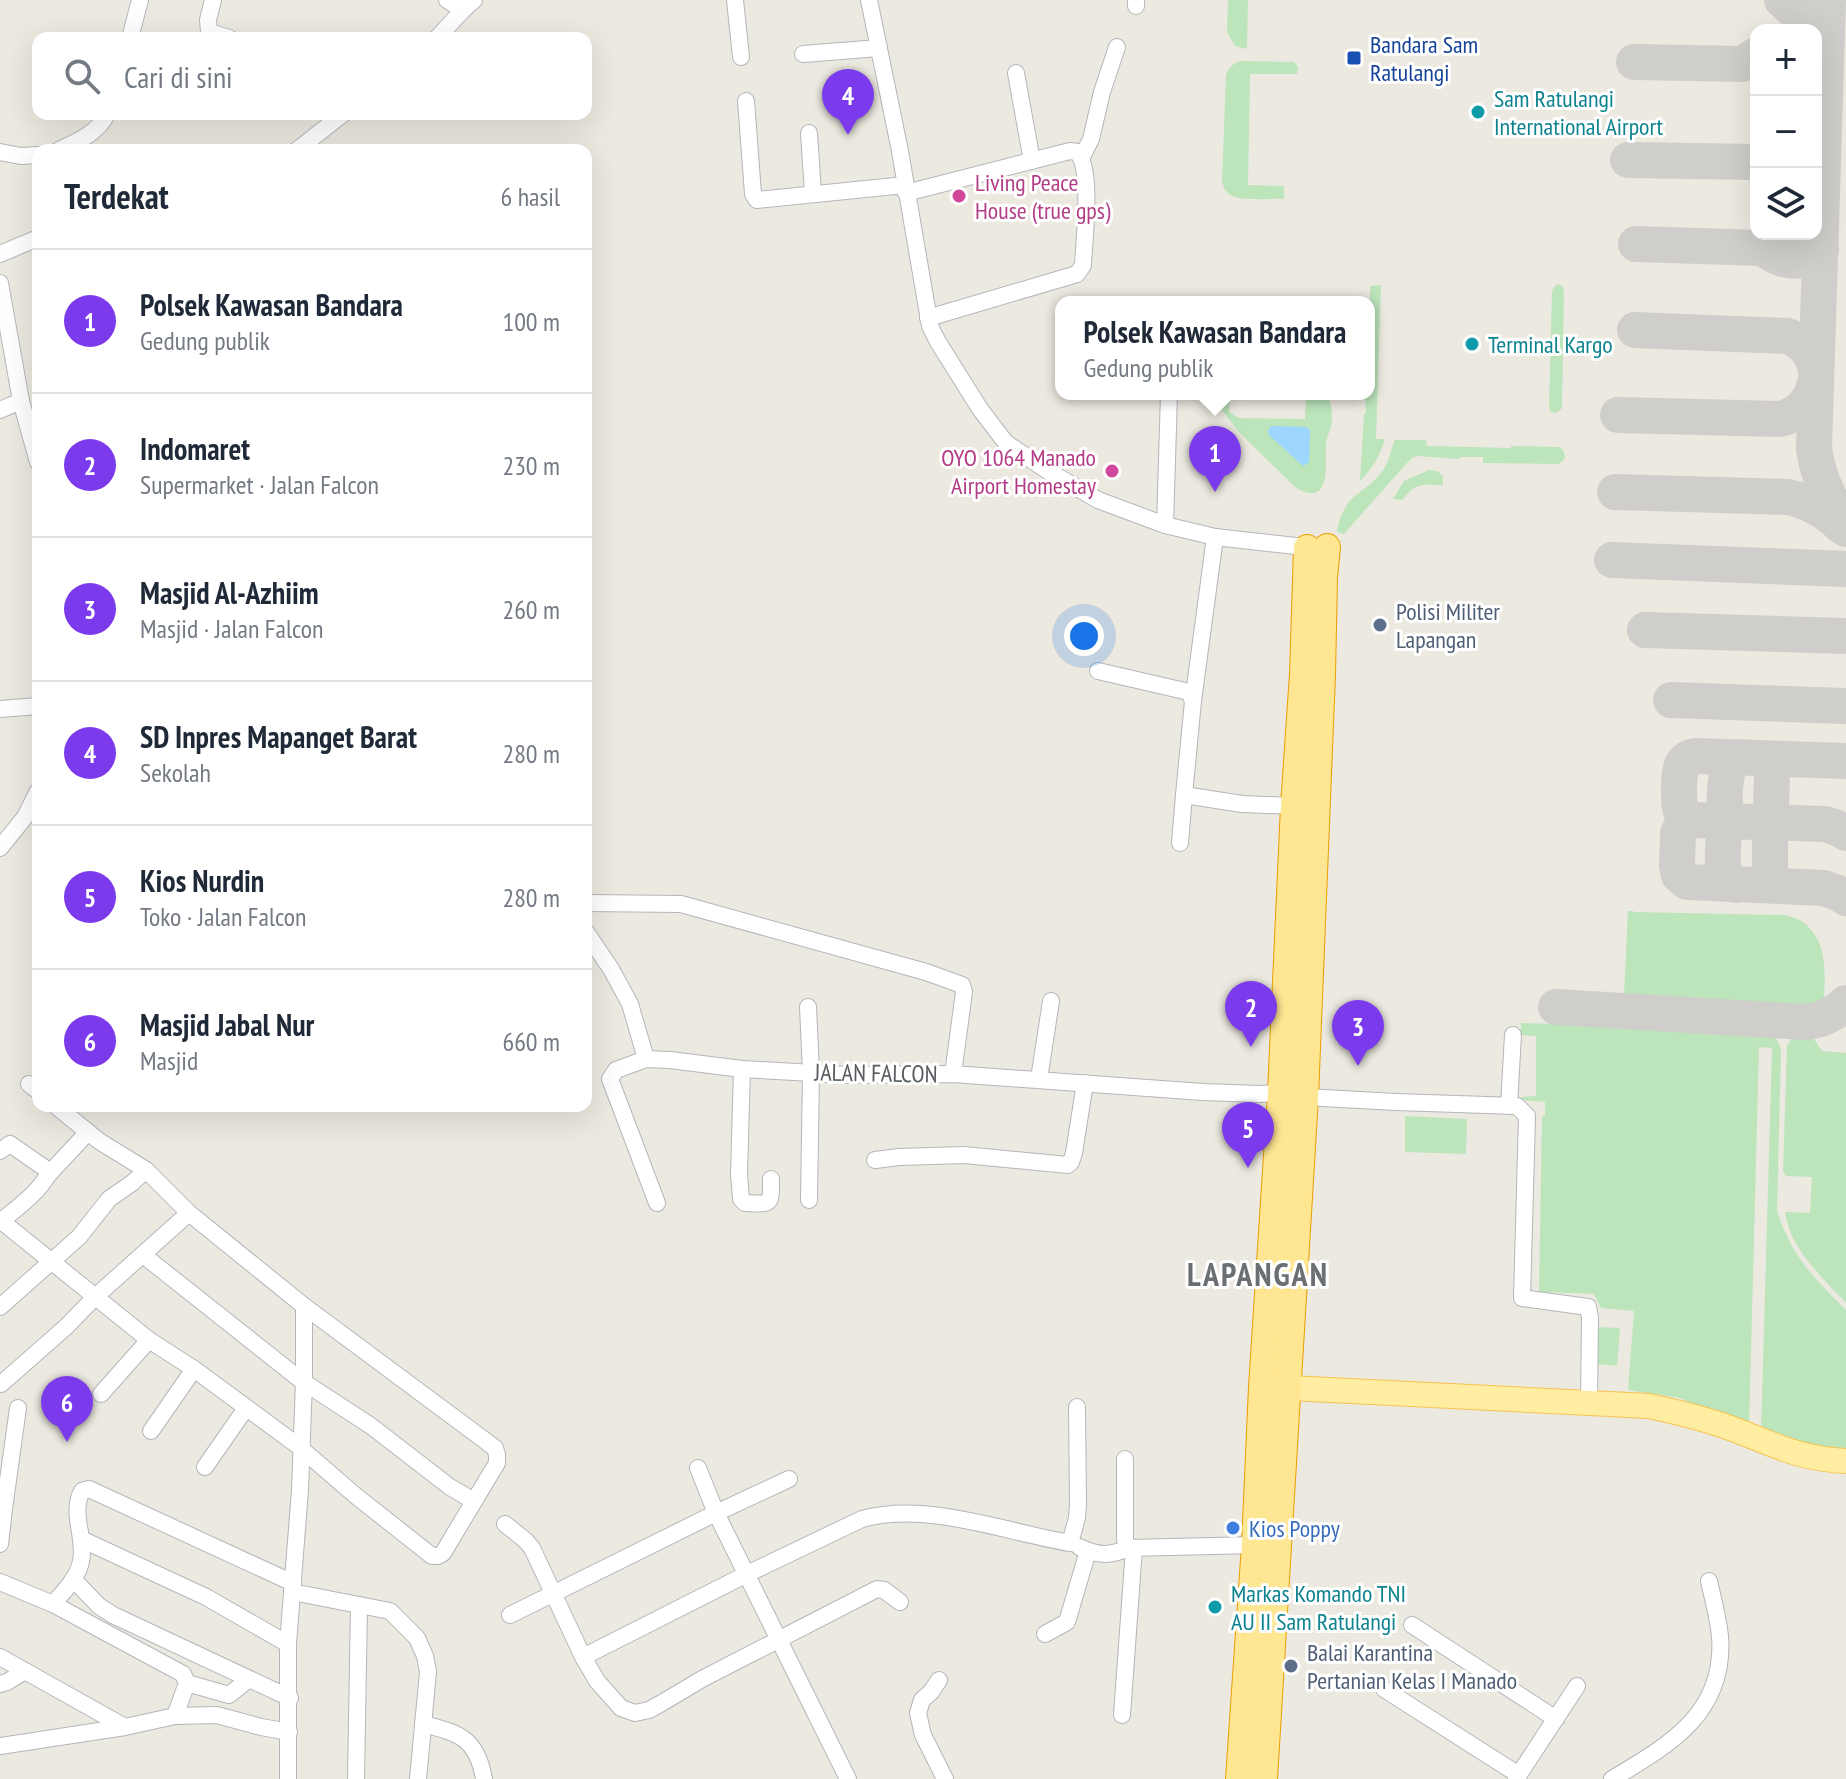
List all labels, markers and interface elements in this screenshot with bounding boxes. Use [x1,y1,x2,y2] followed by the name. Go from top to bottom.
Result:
[1750,24,1822,240] map controls
[1750,24,1822,96] button: +
[1370,29,1478,88] place label: Bandara Sam Ratulangi
[32,32,592,120] search box
[1345,49,1363,67] marker: Bandara Sam Ratulangi
[60,54,104,98] icon: search
[124,57,233,96] text: Cari di sini
[822,69,874,135] pin: 4
[1494,83,1664,142] place label: Sam Ratulangi International Airport
[1750,96,1822,168] button: −
[1469,103,1487,121] marker: Sam Ratulangi International Airport
[975,167,1111,226] place label: Living Peace House (true gps)
[1750,168,1822,240] button: layers
[64,174,169,218] text: Terdekat
[500,180,560,213] text: 6 hasil
[950,187,968,205] marker: Living Peace House (true gps)
[140,285,403,324] text: Polsek Kawasan Bandara
[1055,296,1375,400] popup
[84,305,96,338] text: 1
[502,305,560,338] text: 100 m
[1084,312,1346,351] text: Polsek Kawasan Bandara
[140,324,270,357] text: Gedung publik
[1488,329,1613,360] place label: Terminal Kargo
[1463,335,1481,353] marker: Terminal Kargo
[1084,351,1213,384] text: Gedung publik
[1189,426,1241,492] pin: 1
[140,429,250,468] text: Indomaret
[941,442,1096,501] place label: OYO 1064 Manado Airport Homestay
[84,449,96,482] text: 2
[502,449,560,482] text: 230 m
[1103,462,1121,480] marker: OYO 1064 Manado Airport Homestay
[140,468,379,501] text: Supermarket · Jalan Falcon
[140,573,319,612] text: Masjid Al-Azhiim
[84,593,96,626] text: 3
[502,593,560,626] text: 260 m
[1396,596,1500,655] place label: Polisi Militer Lapangan
[140,612,324,645] text: Masjid · Jalan Falcon
[1064,616,1104,656] your location
[1371,616,1389,634] marker: Polisi Militer Lapangan
[140,717,417,756] text: SD Inpres Mapanget Barat
[84,737,96,770] text: 4
[502,737,560,770] text: 280 m
[140,756,211,789] text: Sekolah
[140,861,264,900] text: Kios Nurdin
[84,881,96,914] text: 5
[502,881,560,914] text: 280 m
[140,900,307,933] text: Toko · Jalan Falcon
[1225,981,1277,1047] pin: 2
[1332,1000,1384,1066] pin: 3
[140,1005,314,1044] text: Masjid Jabal Nur
[84,1025,96,1058] text: 6
[502,1025,560,1058] text: 660 m
[140,1044,198,1077] text: Masjid
[813,1056,938,1090] street label: JALAN FALCON
[1222,1102,1274,1168] pin: 5
[1187,1253,1329,1295] district label: LAPANGAN
[41,1376,93,1442] pin: 6
[1249,1513,1340,1544] place label: Kios Poppy
[1224,1519,1242,1537] marker: Kios Poppy
[1231,1578,1406,1637] place label: Markas Komando TNI AU II Sam Ratulangi
[1206,1598,1224,1616] marker: Markas Komando TNI AU II Sam Ratulangi
[1307,1637,1517,1696] place label: Balai Karantina Pertanian Kelas I Manado
[1282,1657,1300,1675] marker: Balai Karantina Pertanian Kelas I Manado

